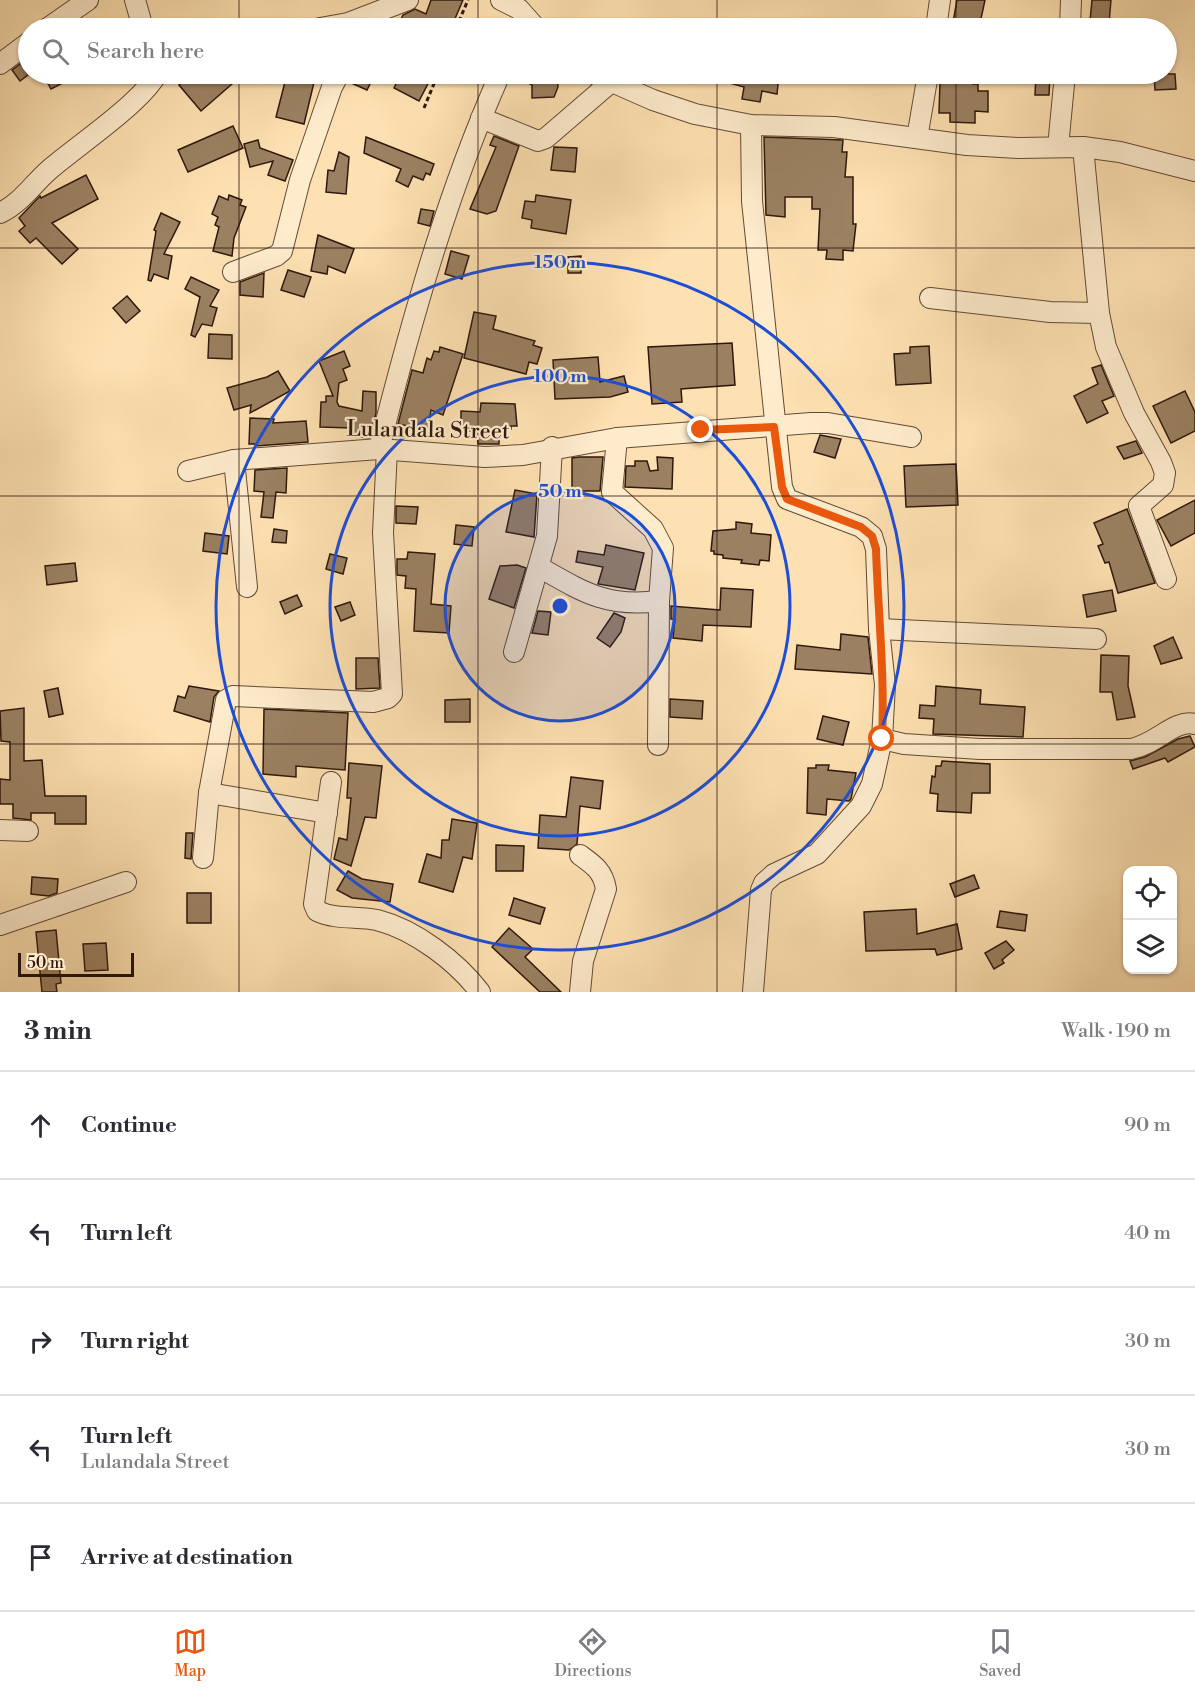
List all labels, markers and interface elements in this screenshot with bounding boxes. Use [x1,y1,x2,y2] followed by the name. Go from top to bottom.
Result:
[18,18,1177,84] search box
[39,35,72,68] icon: search
[87,38,204,65] text: Search here
[534,251,587,274] text: 150 m
[533,365,587,388] text: 100 m
[346,416,510,445] street label: Lulandala Street
[687,416,713,442] route end
[538,480,582,503] text: 50 m
[550,596,570,616] centre of rings
[868,725,894,751] route start
[1123,866,1177,974] map controls
[1123,866,1177,920] button: locate
[1123,920,1177,974] button: layers
[18,950,134,977] scale bar
[27,953,64,973] text: 50 m
[24,1015,92,1047] text: 3 min
[1061,1019,1171,1044] text: Walk · 190 m
[24,1109,57,1142] icon: ahead
[81,1112,177,1139] text: Continue
[1124,1113,1171,1138] text: 90 m
[24,1217,57,1250] icon: left
[81,1220,172,1247] text: Turn left
[1124,1221,1171,1246] text: 40 m
[24,1325,57,1358] icon: right
[81,1328,189,1355] text: Turn right
[1125,1329,1171,1354] text: 30 m
[81,1423,172,1450] text: Turn left
[24,1433,57,1466] icon: left
[1125,1437,1171,1462] text: 30 m
[81,1450,230,1475] text: Lulandala Street
[24,1541,57,1574] icon: arrive
[81,1544,293,1571] text: Arrive at destination
[174,1625,207,1681] tab: Map
[554,1625,632,1681] tab: Directions
[979,1625,1021,1681] tab: Saved

